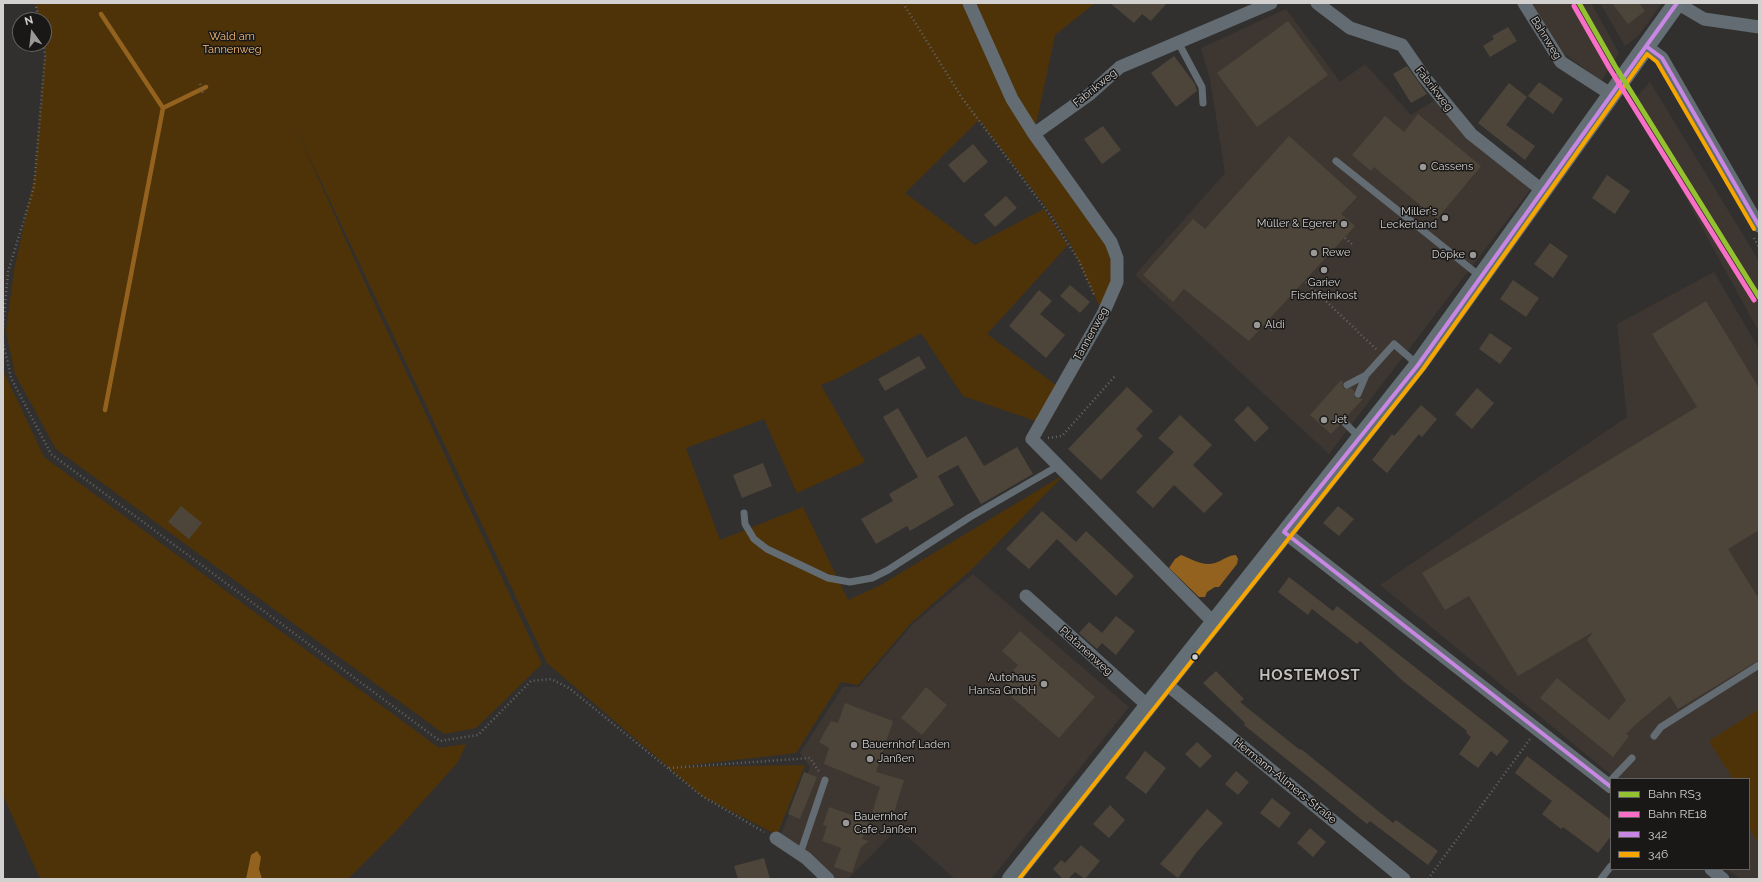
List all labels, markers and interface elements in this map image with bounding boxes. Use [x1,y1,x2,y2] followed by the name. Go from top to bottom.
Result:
[12,12,52,52] north arrow
[23,14,35,28] text: N
[1528,14,1564,62] street label: Bahnweg
[202,30,262,56] park label: Wald am Tannenweg
[1413,64,1455,114] street label: Fabrikweg
[1070,66,1120,110] street label: Fabrikweg
[1431,160,1473,174] place label: Cassens
[1418,162,1428,172] marker: Cassens
[1380,205,1437,231] place label: Miller's Leckerland
[1440,213,1450,223] marker: Miller's Leckerland
[1257,217,1336,231] place label: Müller & Egerer
[1339,219,1349,229] marker: Müller & Egerer
[1322,246,1351,260] place label: Rewe
[1309,248,1319,258] marker: Rewe
[1432,248,1465,262] place label: Döpke
[1468,250,1478,260] marker: Döpke
[1319,265,1329,275] marker: Gariev Fischfeinkost
[1291,276,1357,302] place label: Gariev Fischfeinkost
[1071,305,1111,363] street label: Tannenweg
[1265,318,1285,332] place label: Aldi
[1252,320,1262,330] marker: Aldi
[1332,413,1347,427] place label: Jet
[1319,415,1329,425] marker: Jet
[1057,624,1115,678] street label: Platanenweg
[1190,652,1200,662] unlabelled marker
[1259,666,1361,684] district label: HOSTEMOST
[969,671,1036,697] place label: Autohaus Hansa GmbH
[1039,679,1049,689] marker: Autohaus Hansa GmbH
[1231,736,1339,826] street label: Hermann-Allmers-Straße
[862,738,950,752] place label: Bauernhof Laden
[849,740,859,750] marker: Bauernhof Laden
[878,752,915,766] place label: Janßen
[865,754,875,764] marker: Janßen
[1610,778,1750,870] legend
[1648,787,1701,801] text: Bahn RS3
[1648,807,1707,821] text: Bahn RE18
[854,810,917,836] place label: Bauernhof Cafe Janßen
[841,818,851,828] marker: Bauernhof Cafe Janßen
[1648,827,1667,841] text: 342
[1648,847,1668,861] text: 346

